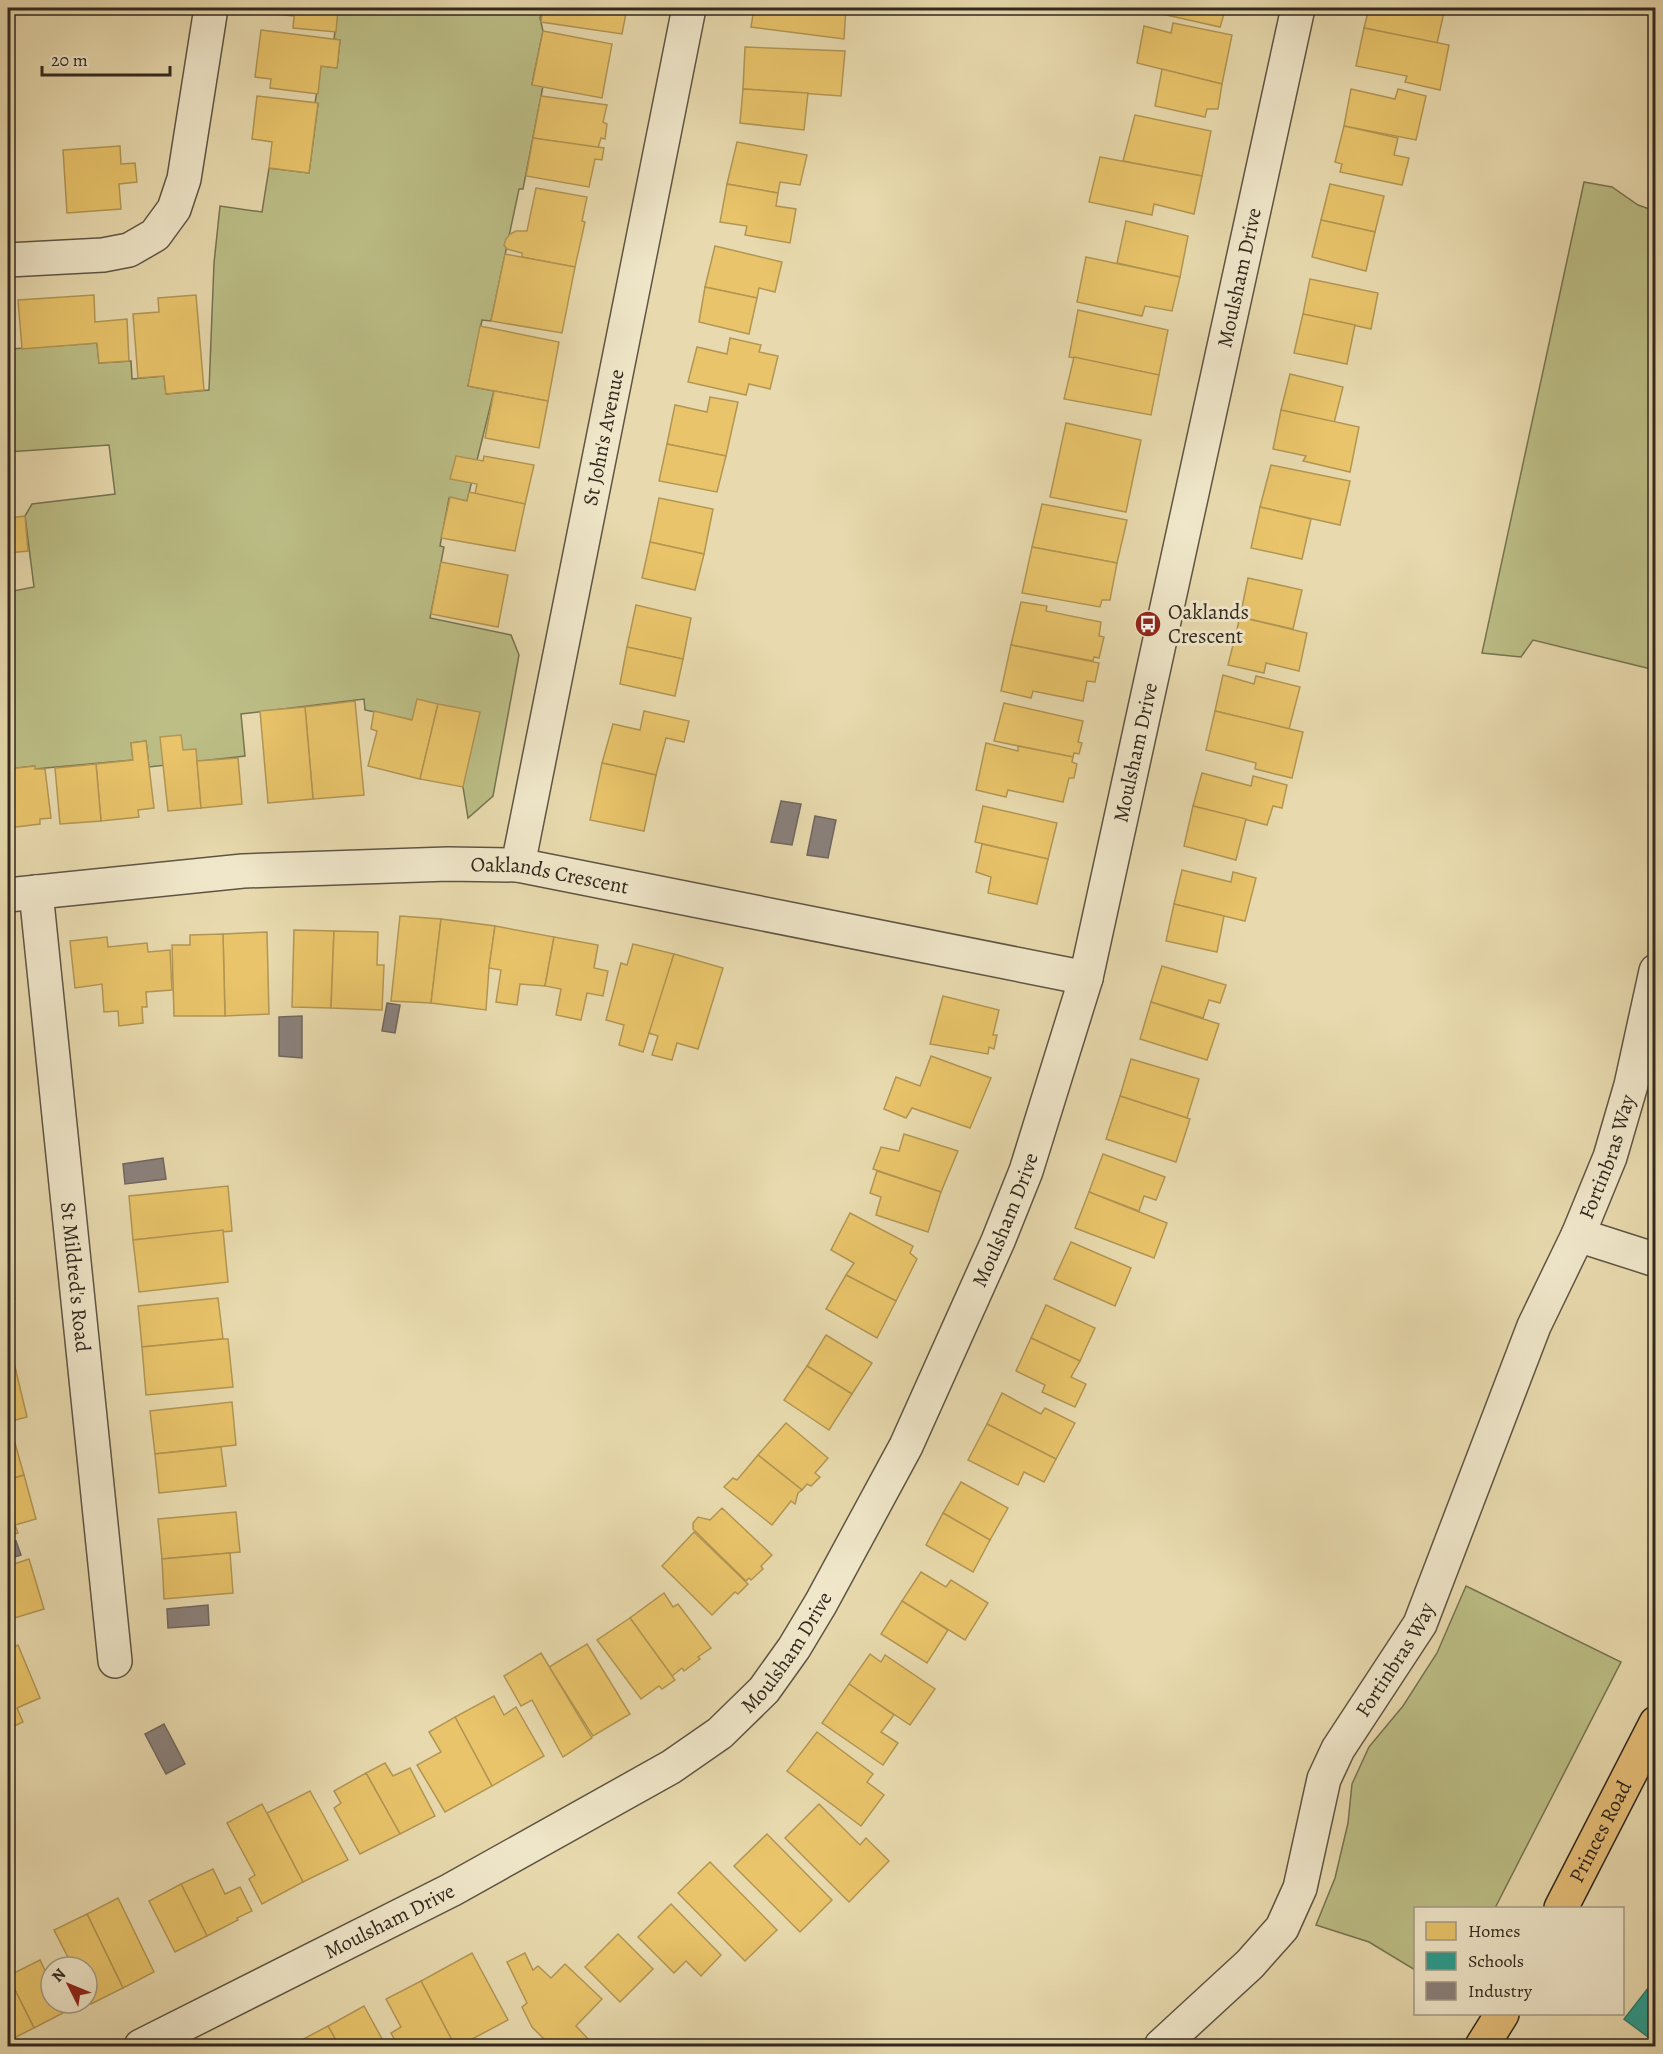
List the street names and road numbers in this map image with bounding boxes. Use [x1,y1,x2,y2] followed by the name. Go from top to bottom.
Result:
[1210,205,1268,350] street label: Moulsham Drive
[576,367,631,508] street label: St John's Avenue
[1106,680,1164,825] street label: Moulsham Drive
[470,850,631,901] street label: Oaklands Crescent
[1572,1091,1642,1223] street label: Fortinbras Way
[965,1149,1045,1291] street label: Moulsham Drive
[54,1201,97,1354] street label: St Mildred's Road
[734,1587,839,1719] street label: Moulsham Drive
[1349,1598,1441,1722] street label: Fortinbras Way
[1562,1775,1638,1887] street label: Princes Road
[319,1876,459,1966] street label: Moulsham Drive

